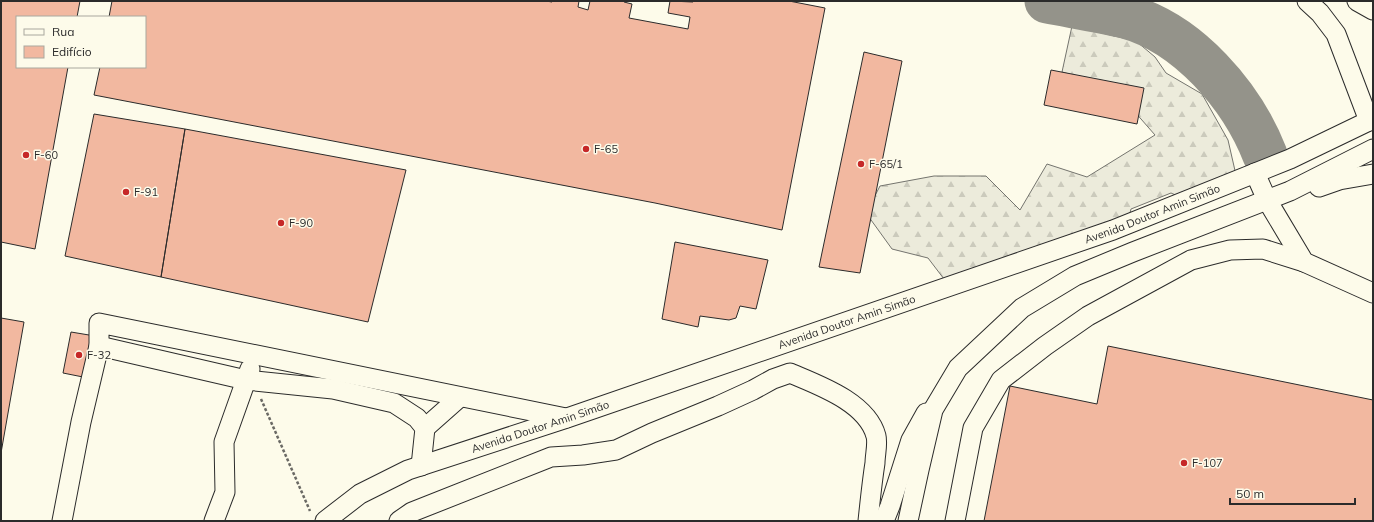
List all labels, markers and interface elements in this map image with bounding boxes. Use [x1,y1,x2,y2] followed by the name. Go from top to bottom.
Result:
[16,16,146,68] legend
[52,24,74,39] text: Rua
[52,44,92,59] text: Edifício
[594,142,618,156] place label: F-65
[581,144,591,154] marker: F-65
[34,148,58,162] place label: F-60
[21,150,31,160] marker: F-60
[869,157,903,171] place label: F-65/1
[856,159,866,169] marker: F-65/1
[1083,181,1222,246] street label: Avenida Doutor Amin Simão
[134,185,158,199] place label: F-91
[121,187,131,197] marker: F-91
[289,216,313,230] place label: F-90
[276,218,286,228] marker: F-90
[776,292,917,352] street label: Avenida Doutor Amin Simão
[87,348,111,362] place label: F-32
[74,350,84,360] marker: F-32
[469,397,611,456] street label: Avenida Doutor Amin Simão
[1192,456,1223,470] place label: F-107
[1179,458,1189,468] marker: F-107
[1230,480,1355,506] scale bar
[1236,486,1264,501] text: 50 m

